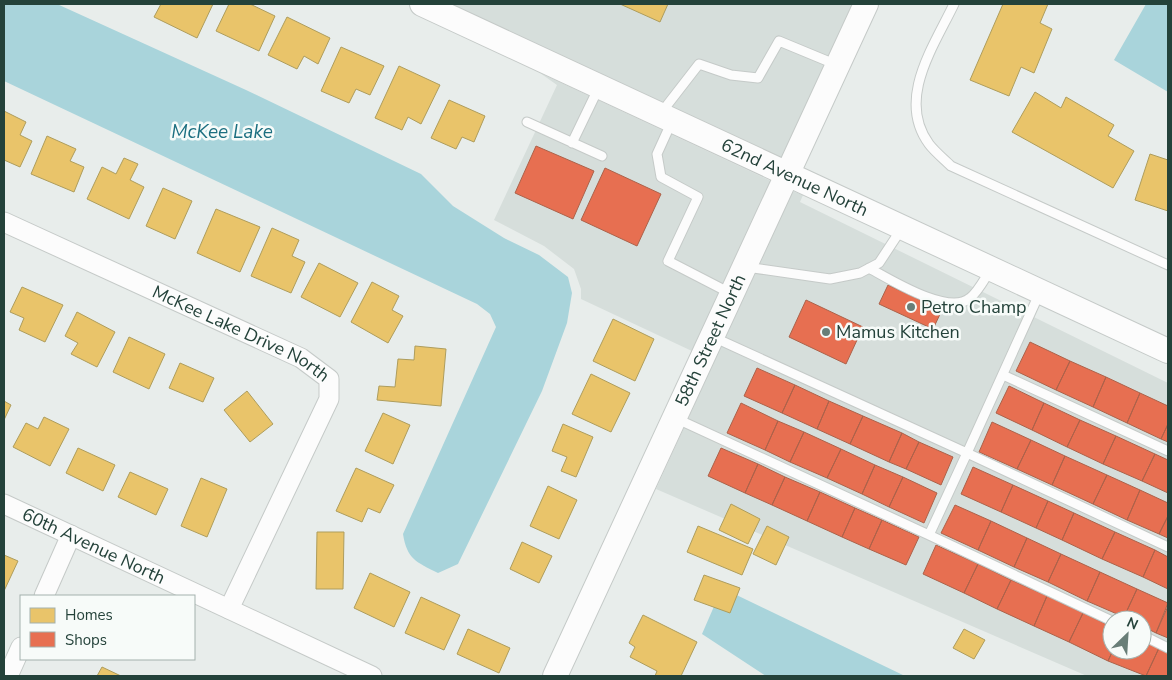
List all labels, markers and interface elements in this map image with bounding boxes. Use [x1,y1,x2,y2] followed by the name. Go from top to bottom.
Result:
[171,119,273,145] water label: McKee Lake
[717,133,872,222] street label: 62nd Avenue North
[669,270,751,410] street label: 58th Street North
[149,280,335,387] street label: McKee Lake Drive North
[921,295,1027,319] place label: Petro Champ
[905,301,917,313] marker: Petro Champ
[836,320,960,344] place label: Mamus Kitchen
[820,326,832,338] marker: Mamus Kitchen
[18,502,169,590] street label: 60th Avenue North
[20,595,195,660] legend
[65,605,113,625] text: Homes
[1102,610,1152,660] north arrow
[1124,613,1141,634] text: N
[65,630,107,650] text: Shops

